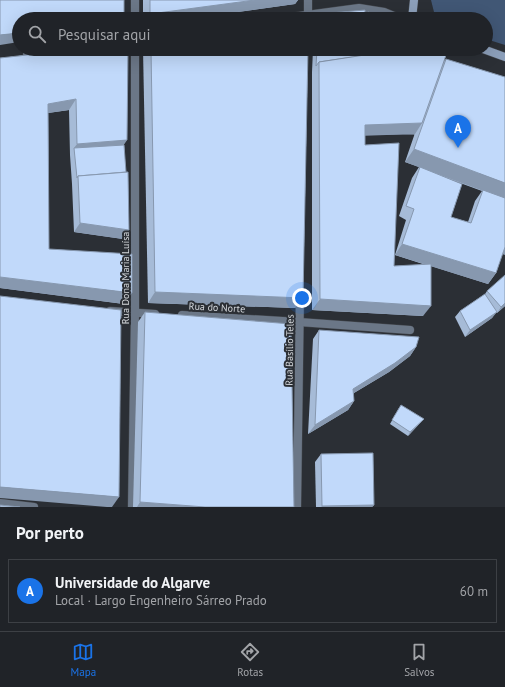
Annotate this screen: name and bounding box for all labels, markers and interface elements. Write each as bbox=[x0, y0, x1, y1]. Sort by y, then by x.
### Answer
search box bbox=[12, 12, 493, 56]
icon: search bbox=[26, 23, 48, 45]
text: Pesquisar aqui bbox=[58, 25, 150, 44]
pin: A bbox=[445, 115, 471, 148]
street label: Rua Dona Maria Luísa bbox=[119, 232, 132, 324]
your location bbox=[292, 288, 312, 308]
street label: Rua do Norte bbox=[188, 300, 245, 315]
street label: Rua Basílio Teles bbox=[282, 314, 297, 386]
text: Por perto bbox=[16, 522, 84, 544]
text: Universidade do Algarve bbox=[55, 573, 210, 592]
text: A bbox=[26, 583, 34, 600]
text: 60 m bbox=[460, 583, 488, 600]
text: Local · Largo Engenheiro Sárreo Prado bbox=[55, 592, 267, 609]
tab: Mapa bbox=[71, 641, 96, 679]
tab: Rotas bbox=[237, 641, 263, 679]
tab: Salvos bbox=[404, 641, 434, 679]

